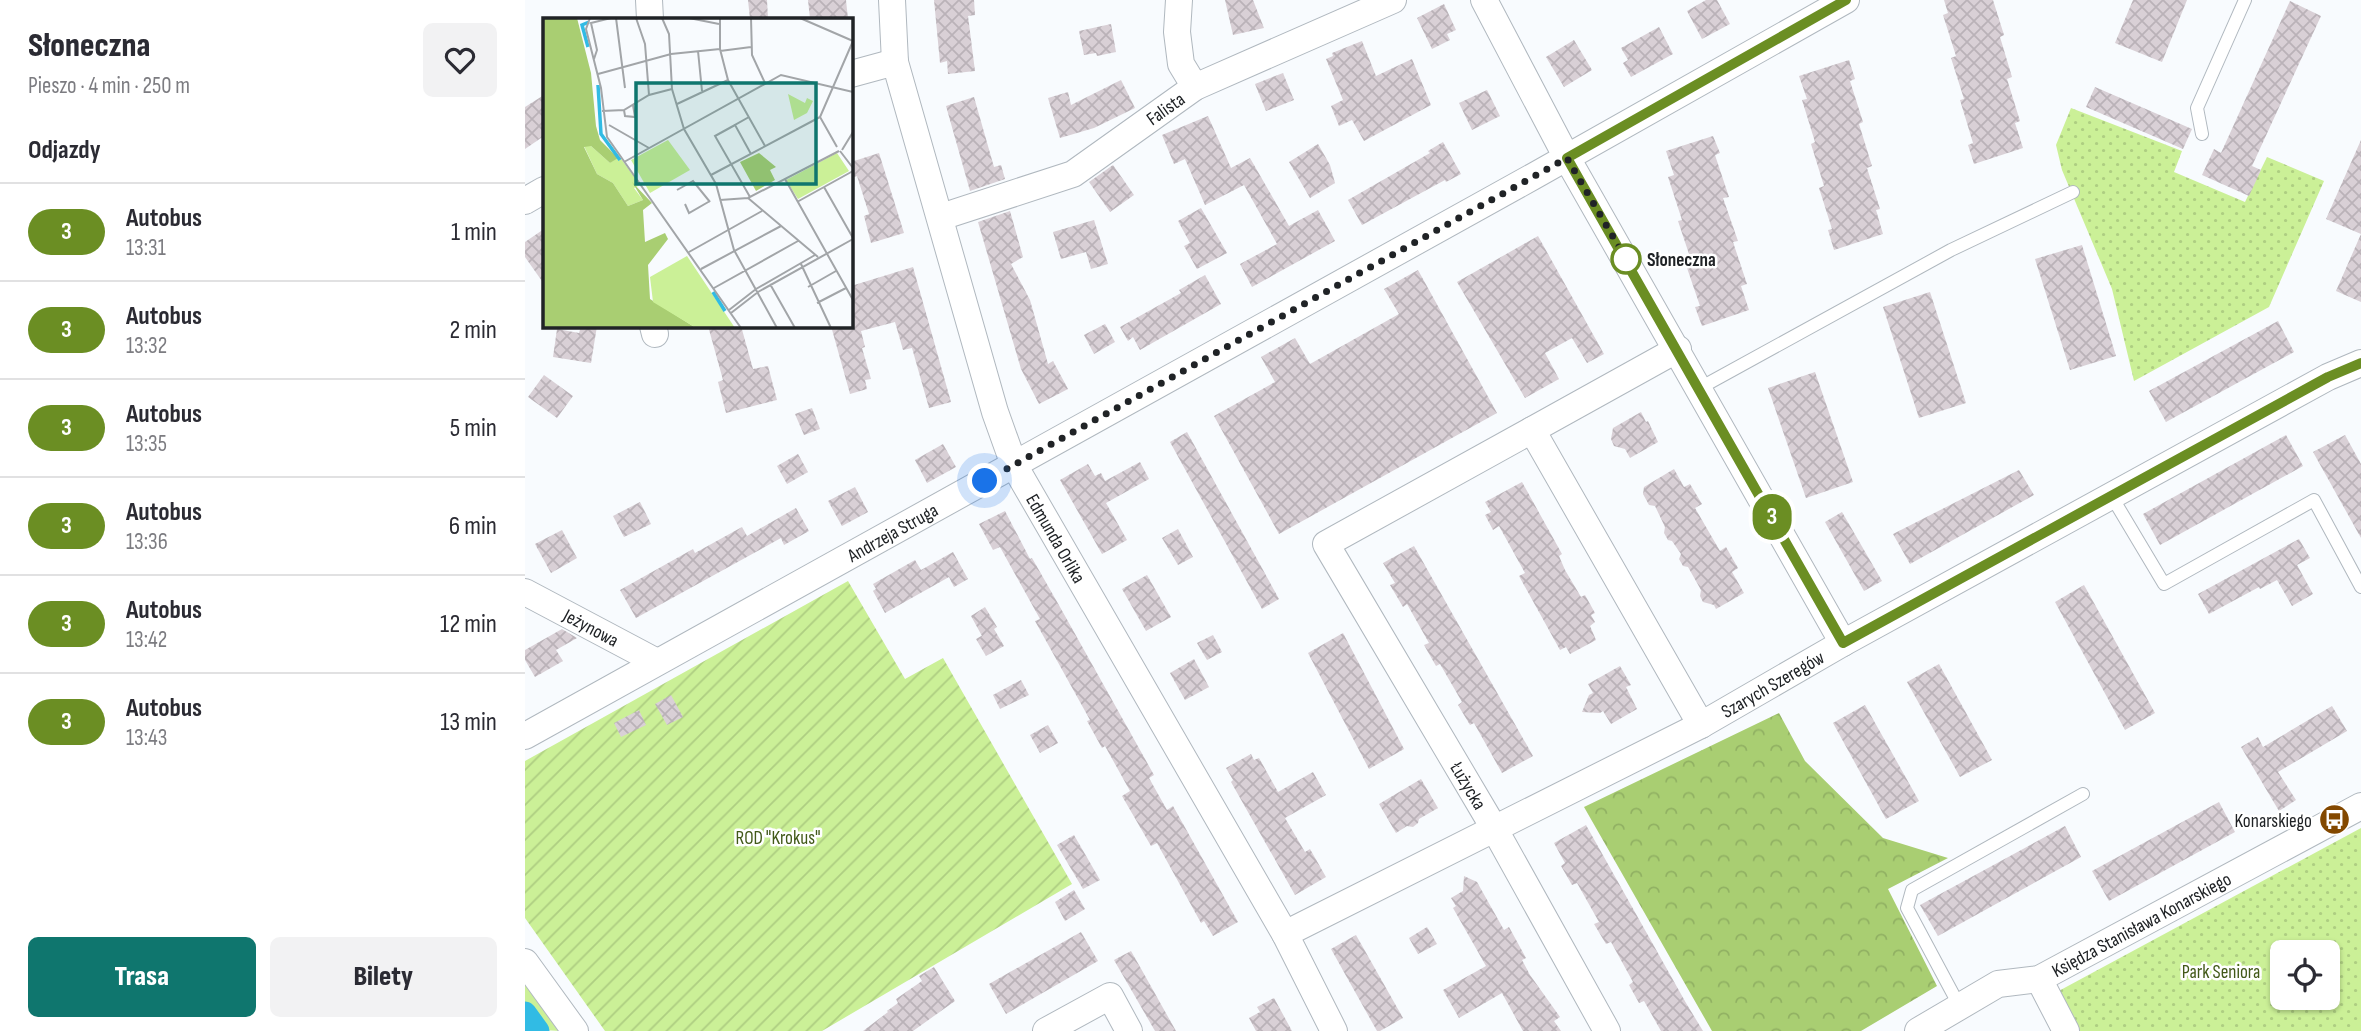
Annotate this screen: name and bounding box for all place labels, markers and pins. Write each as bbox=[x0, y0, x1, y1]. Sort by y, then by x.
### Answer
marker: Słoneczna bbox=[1611, 244, 1641, 274]
place label: Słoneczna bbox=[1647, 249, 1716, 272]
bus stop icon: Konarskiego bbox=[2318, 803, 2352, 837]
place label: Konarskiego bbox=[2235, 810, 2312, 833]

